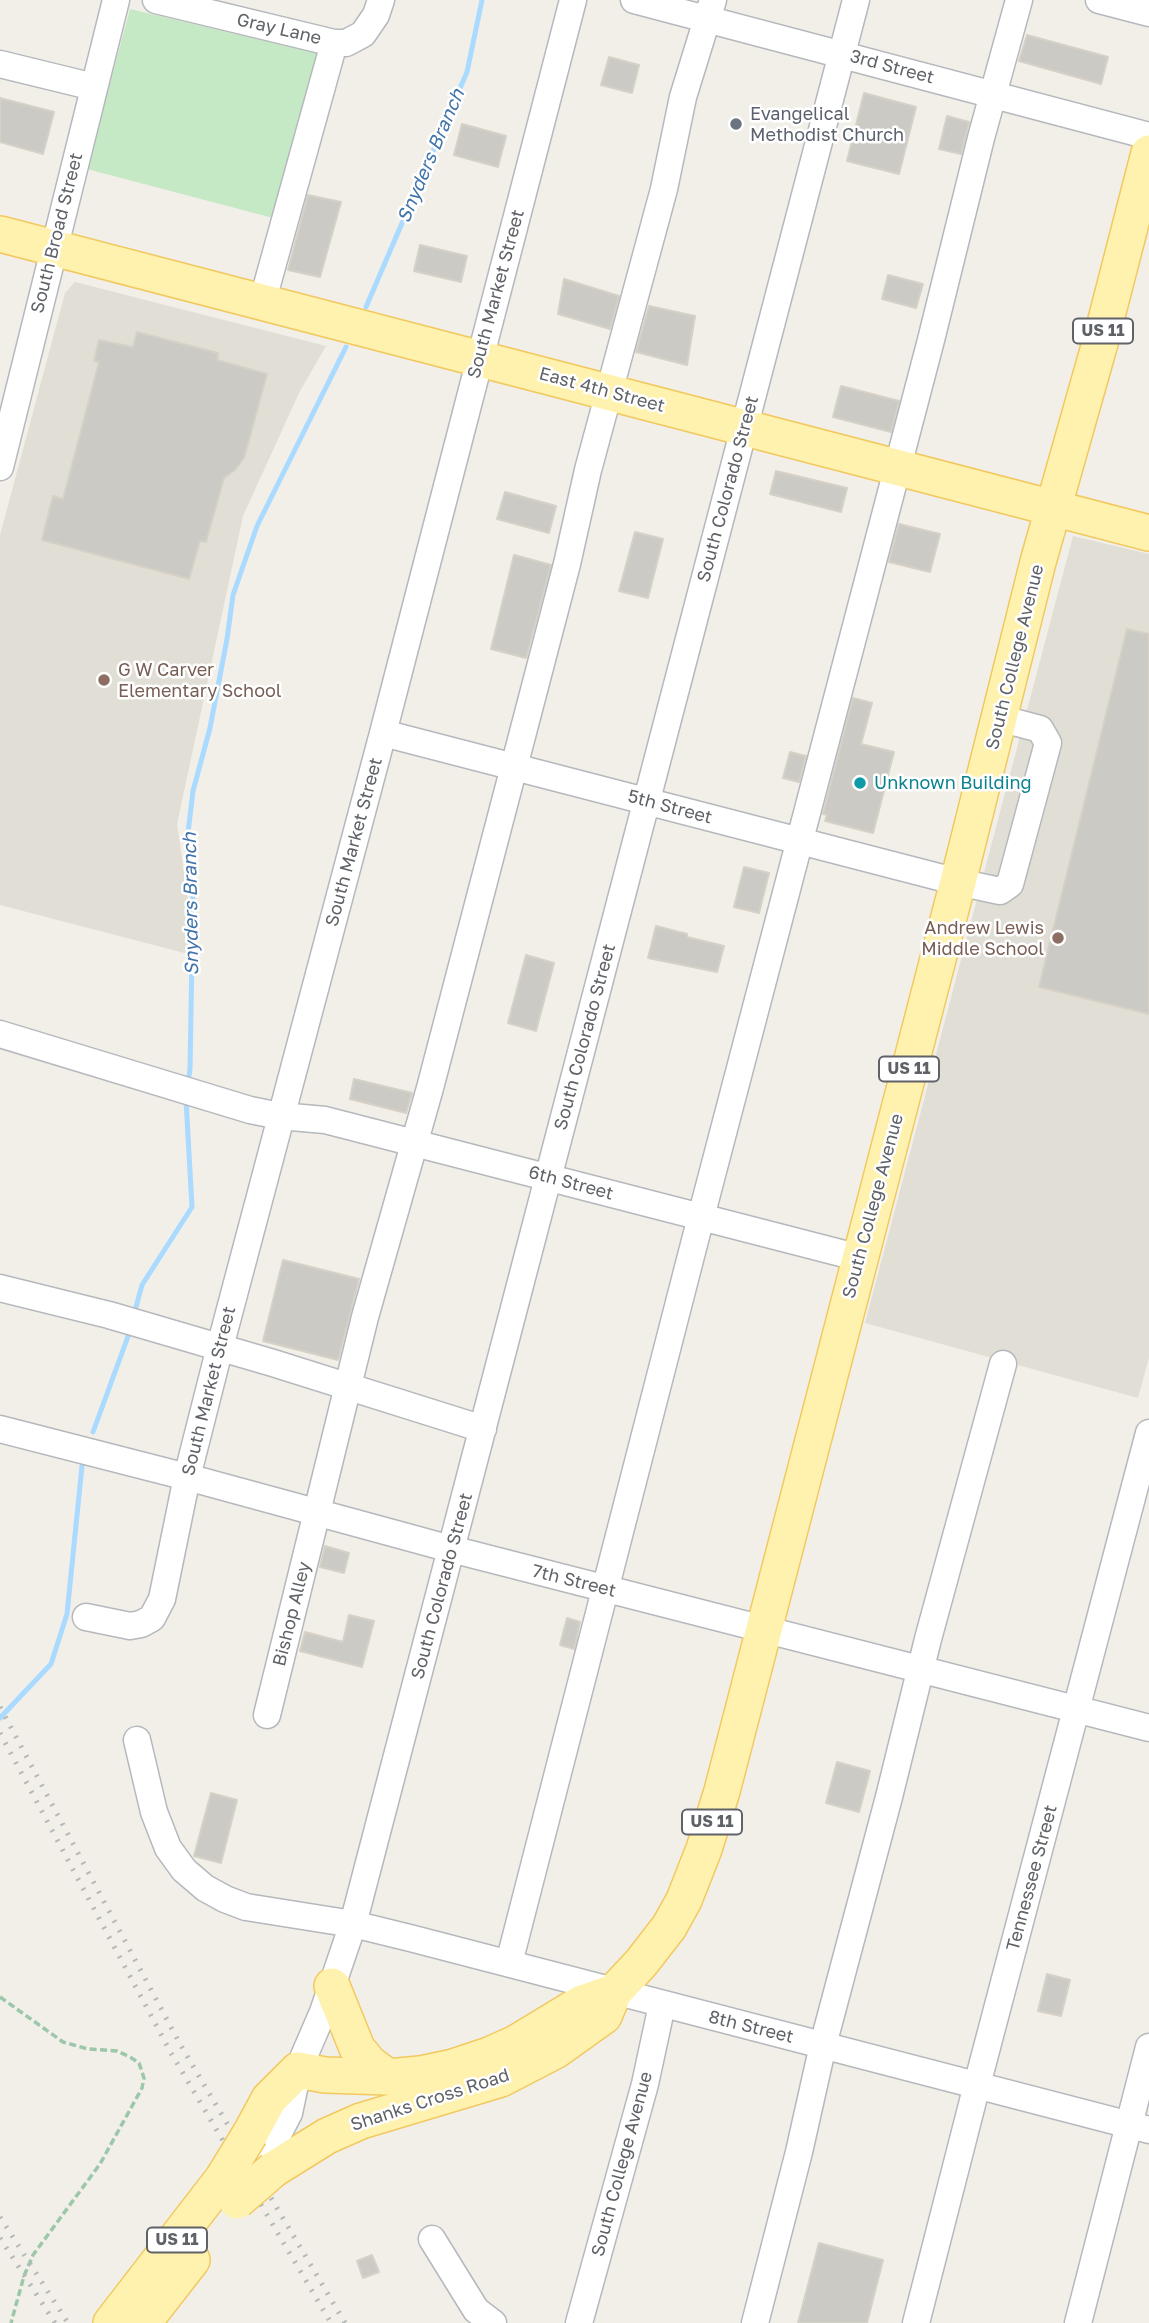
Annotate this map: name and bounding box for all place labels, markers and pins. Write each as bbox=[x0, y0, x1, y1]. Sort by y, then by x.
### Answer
place label: Evangelical Methodist Church bbox=[750, 103, 904, 146]
marker: Evangelical Methodist Church bbox=[728, 116, 744, 132]
place label: G W Carver Elementary School bbox=[118, 659, 282, 702]
marker: G W Carver Elementary School bbox=[96, 672, 112, 688]
place label: Unknown Building bbox=[874, 772, 1032, 794]
marker: Unknown Building bbox=[852, 775, 868, 791]
place label: Andrew Lewis Middle School bbox=[921, 917, 1044, 960]
marker: Andrew Lewis Middle School bbox=[1050, 930, 1066, 946]

